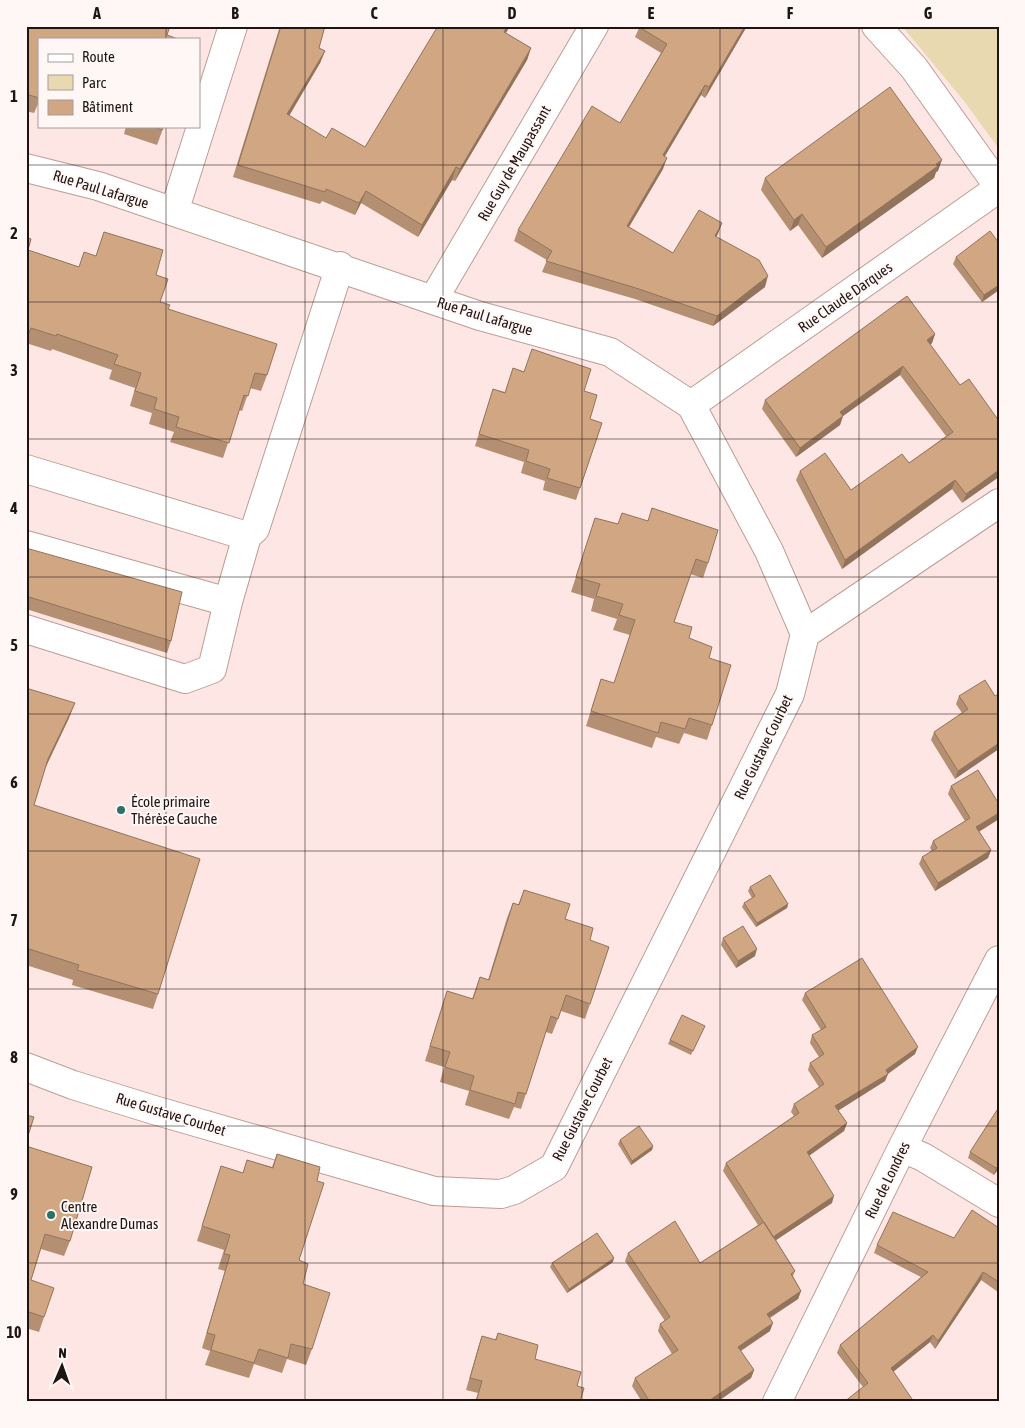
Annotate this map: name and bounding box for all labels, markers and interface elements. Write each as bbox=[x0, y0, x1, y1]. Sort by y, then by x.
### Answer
text: A bbox=[92, 4, 101, 22]
text: B bbox=[231, 4, 239, 22]
text: C bbox=[370, 4, 378, 22]
text: D bbox=[508, 4, 517, 22]
text: E bbox=[648, 4, 655, 22]
text: F bbox=[787, 4, 794, 22]
text: G bbox=[924, 4, 933, 22]
legend bbox=[38, 38, 200, 128]
text: Route bbox=[82, 48, 115, 65]
text: Parc bbox=[82, 74, 106, 91]
text: 1 bbox=[10, 87, 18, 105]
text: Bâtiment bbox=[82, 98, 133, 115]
street label: Rue Guy de Maupassant bbox=[474, 102, 554, 224]
street label: Rue Paul Lafargue bbox=[51, 166, 151, 212]
text: 2 bbox=[10, 224, 18, 242]
street label: Rue Claude Darques bbox=[795, 258, 895, 336]
street label: Rue Paul Lafargue bbox=[435, 293, 535, 339]
text: 3 bbox=[10, 361, 18, 379]
text: 4 bbox=[9, 499, 18, 517]
text: 5 bbox=[10, 636, 18, 654]
street label: Rue Gustave Courbet bbox=[730, 692, 796, 802]
text: 6 bbox=[10, 773, 18, 791]
place label: École primaire Thérèse Cauche bbox=[131, 793, 218, 827]
marker: École primaire Thérèse Cauche bbox=[115, 804, 127, 816]
text: 7 bbox=[10, 911, 18, 929]
text: 8 bbox=[10, 1048, 18, 1066]
street label: Rue Gustave Courbet bbox=[549, 1054, 615, 1164]
street label: Rue Gustave Courbet bbox=[114, 1089, 228, 1139]
street label: Rue de Londres bbox=[861, 1139, 913, 1221]
text: 9 bbox=[10, 1185, 18, 1203]
place label: Centre Alexandre Dumas bbox=[61, 1198, 158, 1232]
marker: Centre Alexandre Dumas bbox=[45, 1209, 57, 1221]
text: 10 bbox=[6, 1323, 22, 1341]
north arrow bbox=[38, 1340, 88, 1390]
text: N bbox=[58, 1345, 67, 1361]

